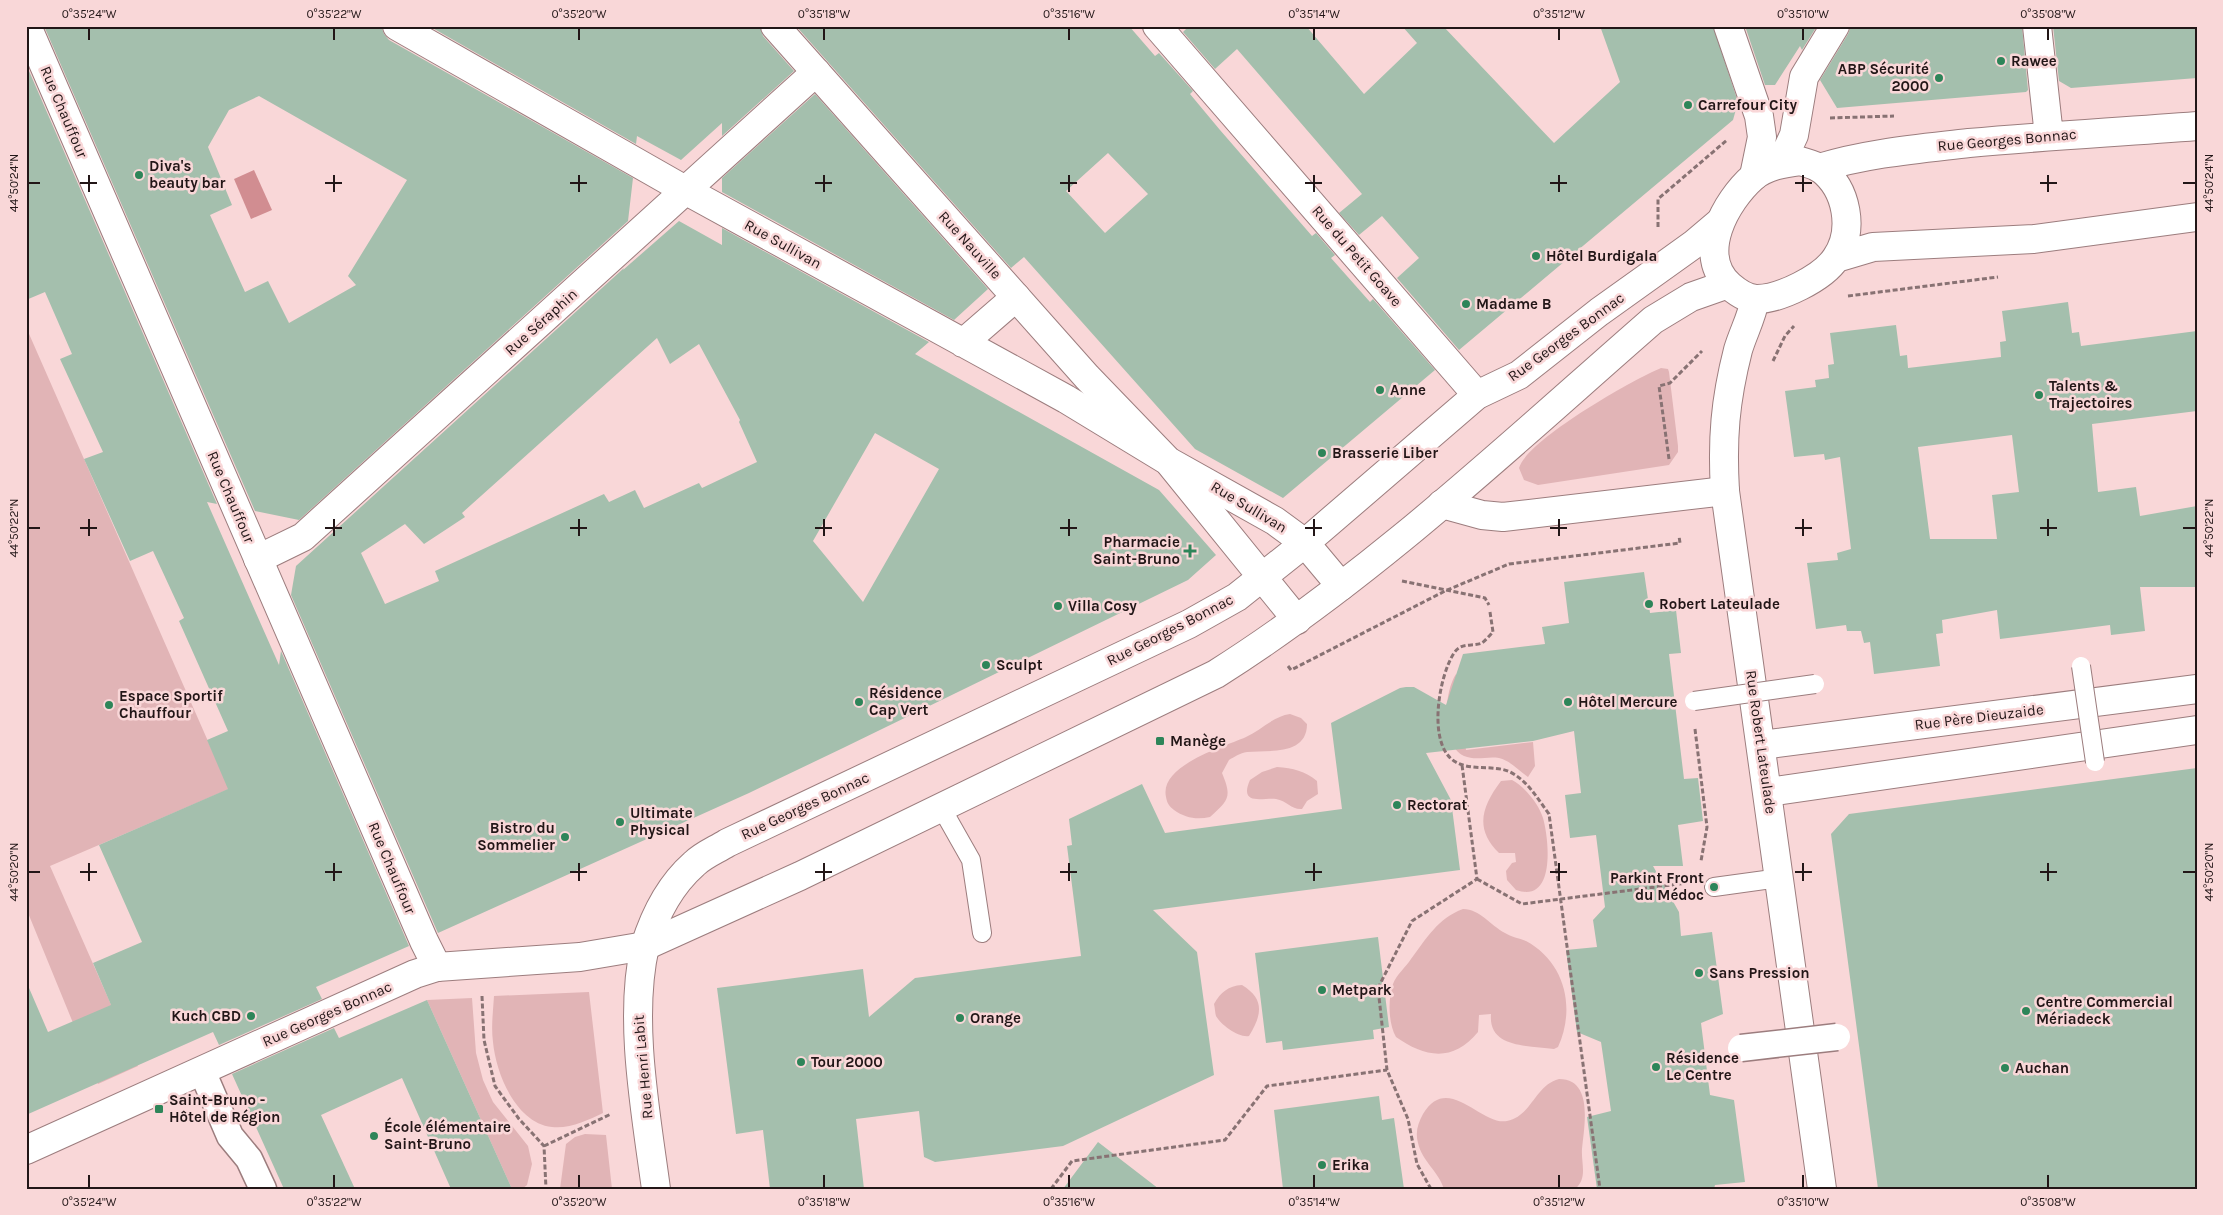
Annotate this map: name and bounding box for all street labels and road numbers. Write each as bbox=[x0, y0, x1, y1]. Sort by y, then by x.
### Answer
street label: Rue Chauffour bbox=[37, 63, 92, 161]
street label: Rue Georges Bonnac bbox=[1937, 125, 2077, 155]
street label: Rue du Petit Goave bbox=[1308, 202, 1406, 310]
street label: Rue Nauville bbox=[935, 207, 1005, 283]
street label: Rue Sullivan bbox=[741, 215, 825, 273]
street label: Rue Séraphin bbox=[501, 285, 581, 359]
street label: Rue Georges Bonnac bbox=[1504, 289, 1628, 385]
street label: Rue Chauffour bbox=[204, 448, 259, 546]
street label: Rue Sullivan bbox=[1208, 477, 1290, 537]
street label: Rue Georges Bonnac bbox=[1104, 590, 1236, 670]
street label: Rue Robert Lateulade bbox=[1742, 669, 1780, 815]
street label: Rue Père Dieuzaide bbox=[1913, 700, 2045, 734]
street label: Rue Georges Bonnac bbox=[738, 768, 872, 844]
street label: Rue Chauffour bbox=[365, 819, 420, 917]
street label: Rue Georges Bonnac bbox=[260, 977, 394, 1051]
street label: Rue Henri Labit bbox=[629, 1014, 656, 1120]

